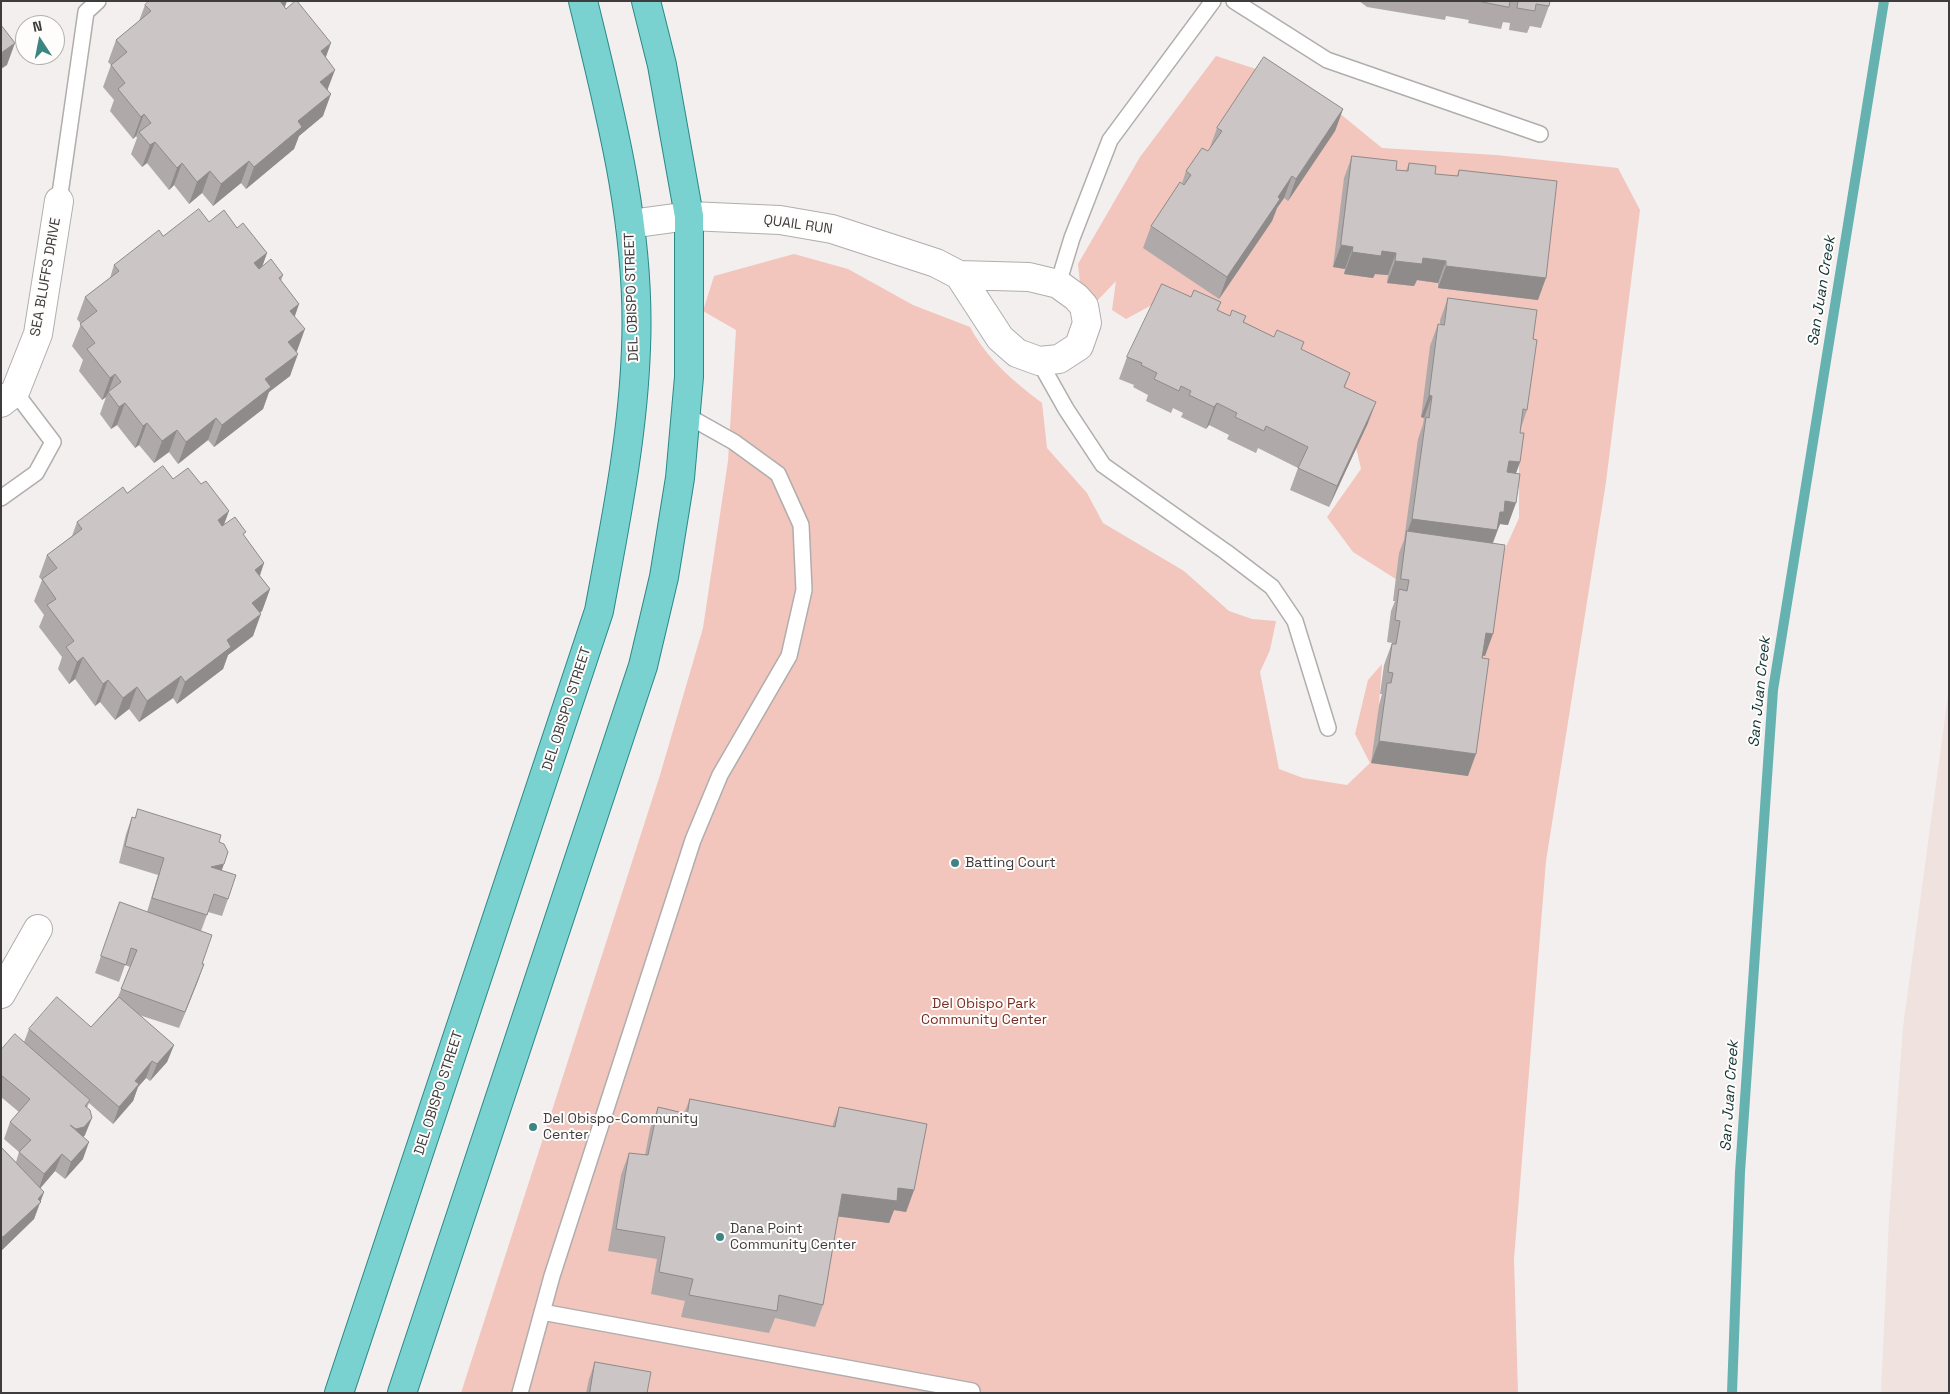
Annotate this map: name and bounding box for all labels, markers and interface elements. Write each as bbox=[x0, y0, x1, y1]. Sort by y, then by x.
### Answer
north arrow bbox=[15, 15, 65, 65]
text: N bbox=[31, 17, 44, 36]
street label: QUAIL RUN bbox=[762, 212, 834, 238]
street label: SEA BLUFFS DRIVE bbox=[27, 216, 65, 338]
street label: DEL OBISPO STREET bbox=[621, 232, 643, 362]
water label: San Juan Creek bbox=[1804, 235, 1840, 347]
water label: San Juan Creek bbox=[1745, 636, 1775, 748]
street label: DEL OBISPO STREET bbox=[539, 645, 595, 773]
place label: Batting Court bbox=[965, 855, 1056, 871]
marker: Batting Court bbox=[949, 857, 961, 869]
park label: Del Obispo Park Community Center bbox=[921, 996, 1047, 1028]
street label: DEL OBISPO STREET bbox=[411, 1029, 467, 1157]
water label: San Juan Creek bbox=[1717, 1040, 1743, 1152]
place label: Del Obispo-Community Center bbox=[543, 1111, 698, 1144]
marker: Del Obispo-Community Center bbox=[527, 1121, 539, 1133]
place label: Dana Point Community Center bbox=[730, 1221, 856, 1254]
marker: Dana Point Community Center bbox=[714, 1231, 726, 1243]

